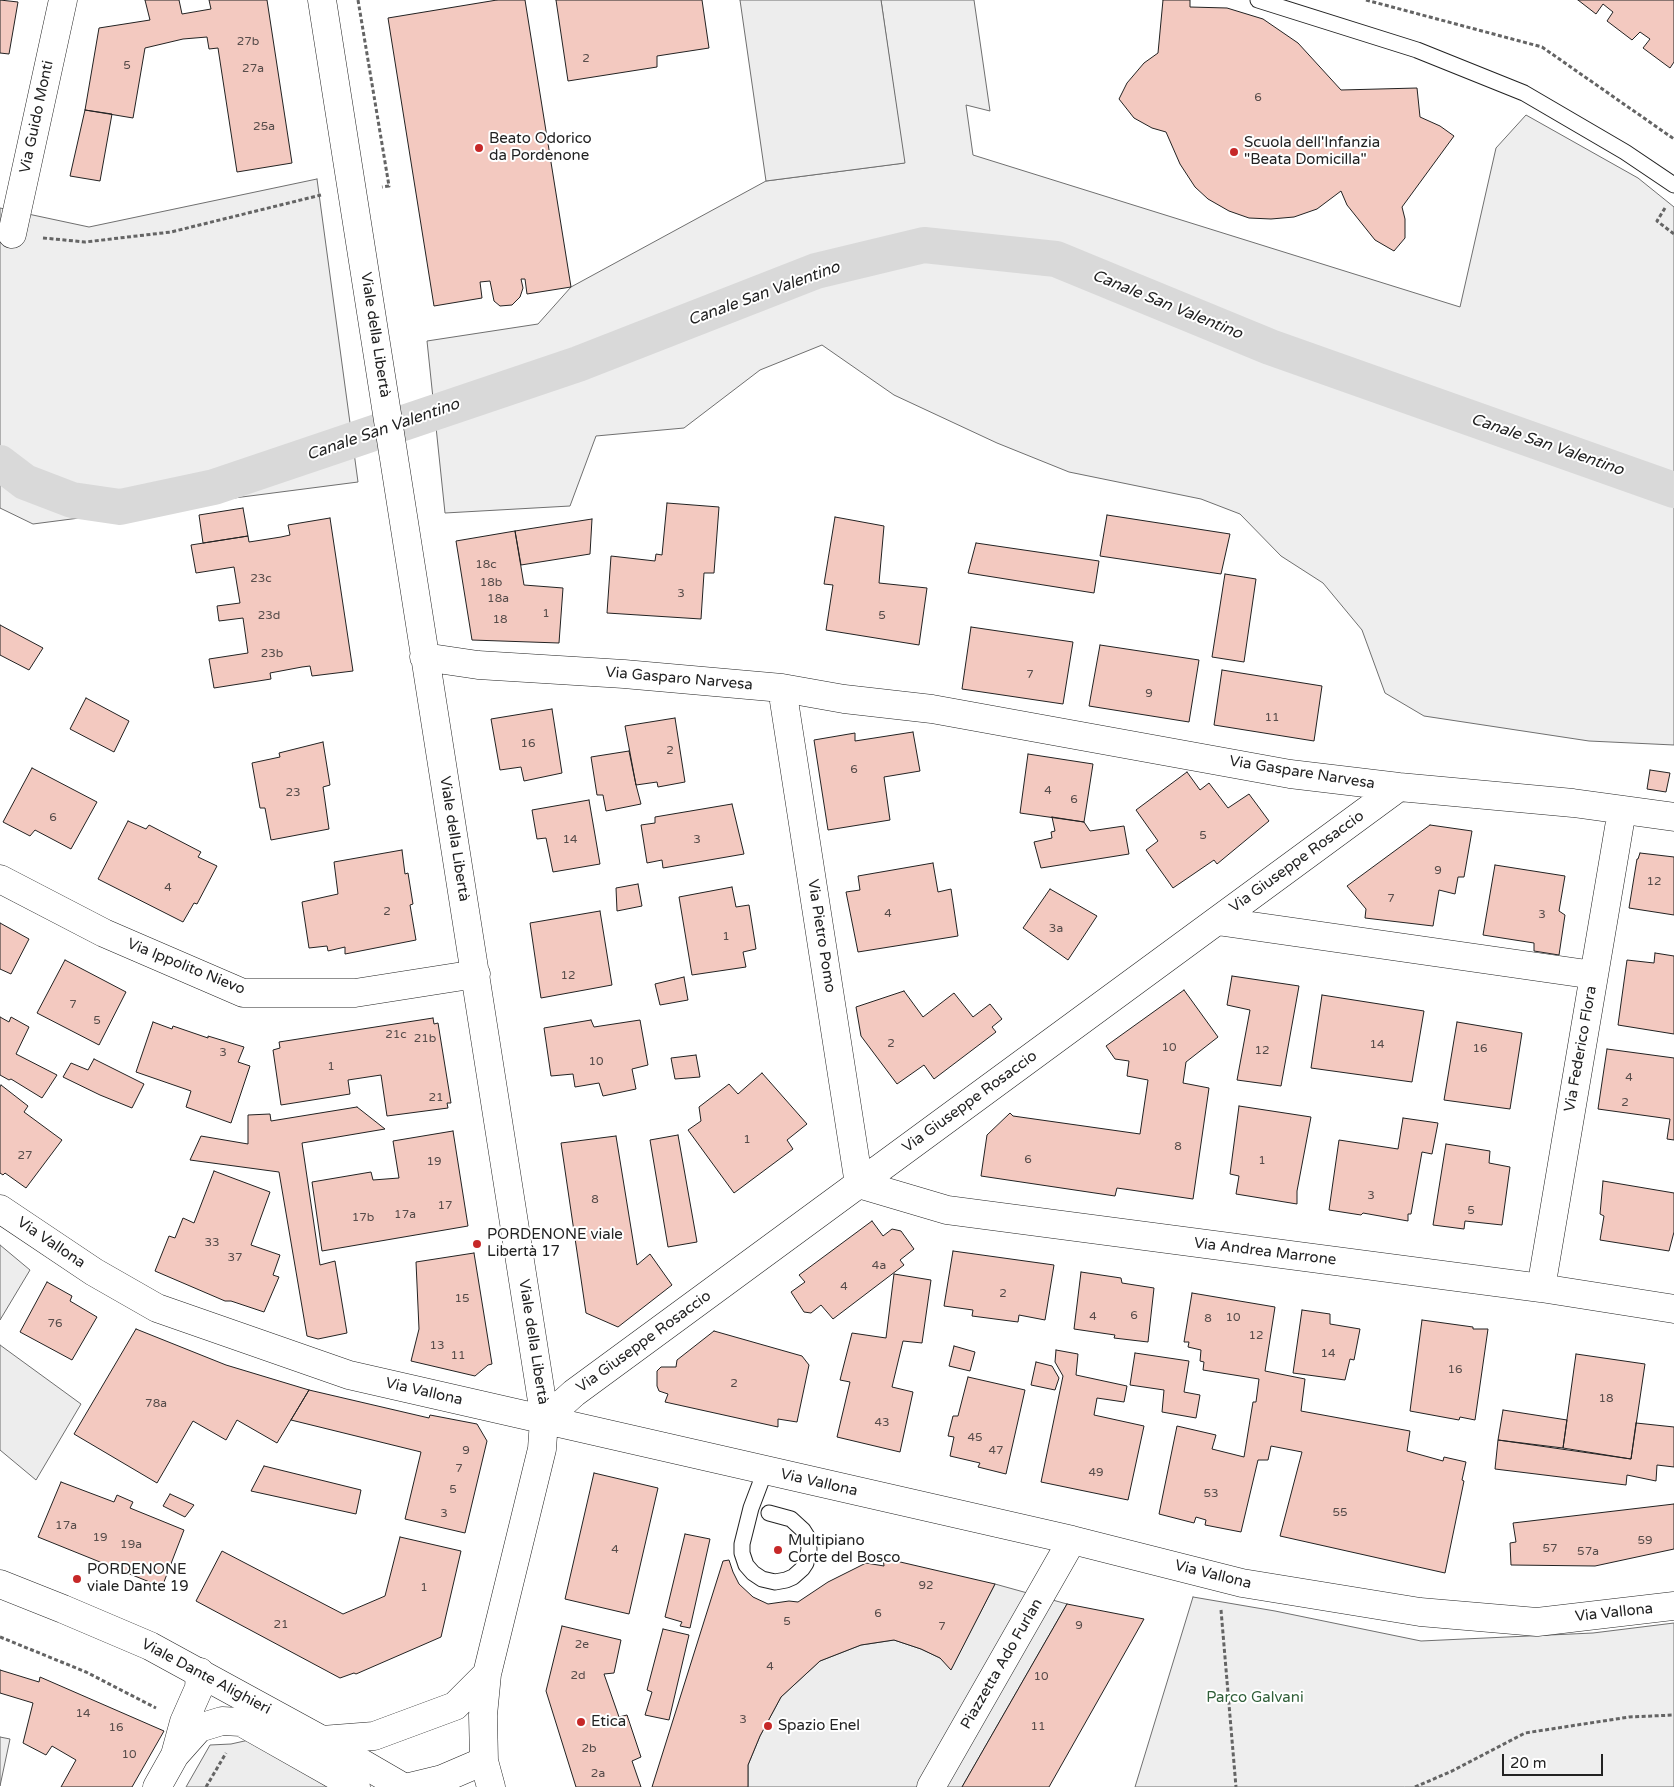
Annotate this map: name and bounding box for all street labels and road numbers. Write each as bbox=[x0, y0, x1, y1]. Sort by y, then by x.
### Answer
street label: Via Guido Monti bbox=[16, 59, 58, 175]
street label: Viale della Libertà bbox=[356, 271, 394, 399]
street label: Via Gasparo Narvesa bbox=[605, 664, 753, 694]
street label: Via Gaspare Narvesa bbox=[1228, 753, 1376, 793]
street label: Viale della Libertà bbox=[435, 775, 473, 903]
street label: Via Giuseppe Rosaccio bbox=[1226, 807, 1368, 917]
street label: Via Pietro Pomo bbox=[803, 878, 839, 994]
street label: Via Ippolito Nievo bbox=[124, 935, 248, 999]
street label: Via Federico Flora bbox=[1561, 985, 1601, 1113]
street label: Via Giuseppe Rosaccio bbox=[899, 1047, 1041, 1157]
street label: Via Vallona bbox=[13, 1214, 89, 1272]
street label: Via Andrea Marrone bbox=[1193, 1234, 1337, 1270]
street label: Viale della Libertà bbox=[514, 1278, 552, 1406]
street label: Via Giuseppe Rosaccio bbox=[573, 1287, 715, 1397]
street label: Via Vallona bbox=[384, 1374, 464, 1410]
street label: Via Vallona bbox=[779, 1465, 859, 1501]
street label: Via Vallona bbox=[1173, 1557, 1253, 1593]
street label: Piazzetta Ado Furlan bbox=[957, 1596, 1047, 1732]
street label: Via Vallona bbox=[1574, 1600, 1654, 1626]
street label: Viale Dante Alighieri bbox=[138, 1635, 274, 1719]

